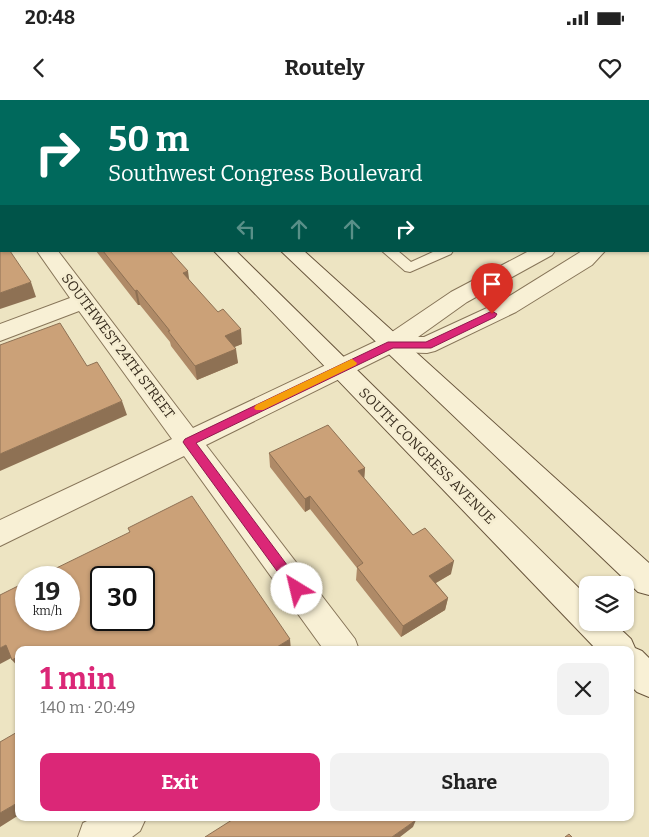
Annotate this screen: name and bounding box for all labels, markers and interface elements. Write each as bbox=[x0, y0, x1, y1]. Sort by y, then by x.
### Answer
text: 20:48 bbox=[25, 6, 75, 29]
icon: back bbox=[25, 54, 53, 82]
text: Routely bbox=[285, 54, 365, 81]
icon: heart bbox=[596, 54, 624, 82]
text: 50 m bbox=[108, 118, 189, 160]
icon: right bbox=[25, 120, 90, 185]
text: Southwest Congress Boulevard bbox=[108, 160, 423, 187]
icon: left bbox=[232, 215, 260, 243]
icon: ahead bbox=[285, 215, 313, 243]
icon: ahead bbox=[338, 215, 366, 243]
icon: right bbox=[391, 215, 419, 243]
pin bbox=[471, 263, 513, 314]
street label: SOUTHWEST 24TH STREET bbox=[58, 270, 178, 422]
icon: arrive bbox=[478, 270, 506, 298]
street label: SOUTH CONGRESS AVENUE bbox=[355, 384, 499, 528]
position arrow bbox=[270, 562, 322, 614]
speed limit sign: 30 bbox=[90, 566, 155, 631]
map controls bbox=[579, 576, 634, 631]
button: layers bbox=[579, 576, 634, 631]
text: 19 bbox=[35, 577, 60, 607]
text: km/h bbox=[33, 604, 62, 618]
text: 1 min bbox=[40, 661, 116, 697]
button: close bbox=[557, 663, 609, 715]
text: 140 m · 20:49 bbox=[40, 698, 135, 717]
button: Exit bbox=[40, 753, 320, 811]
button: Share bbox=[330, 753, 609, 811]

